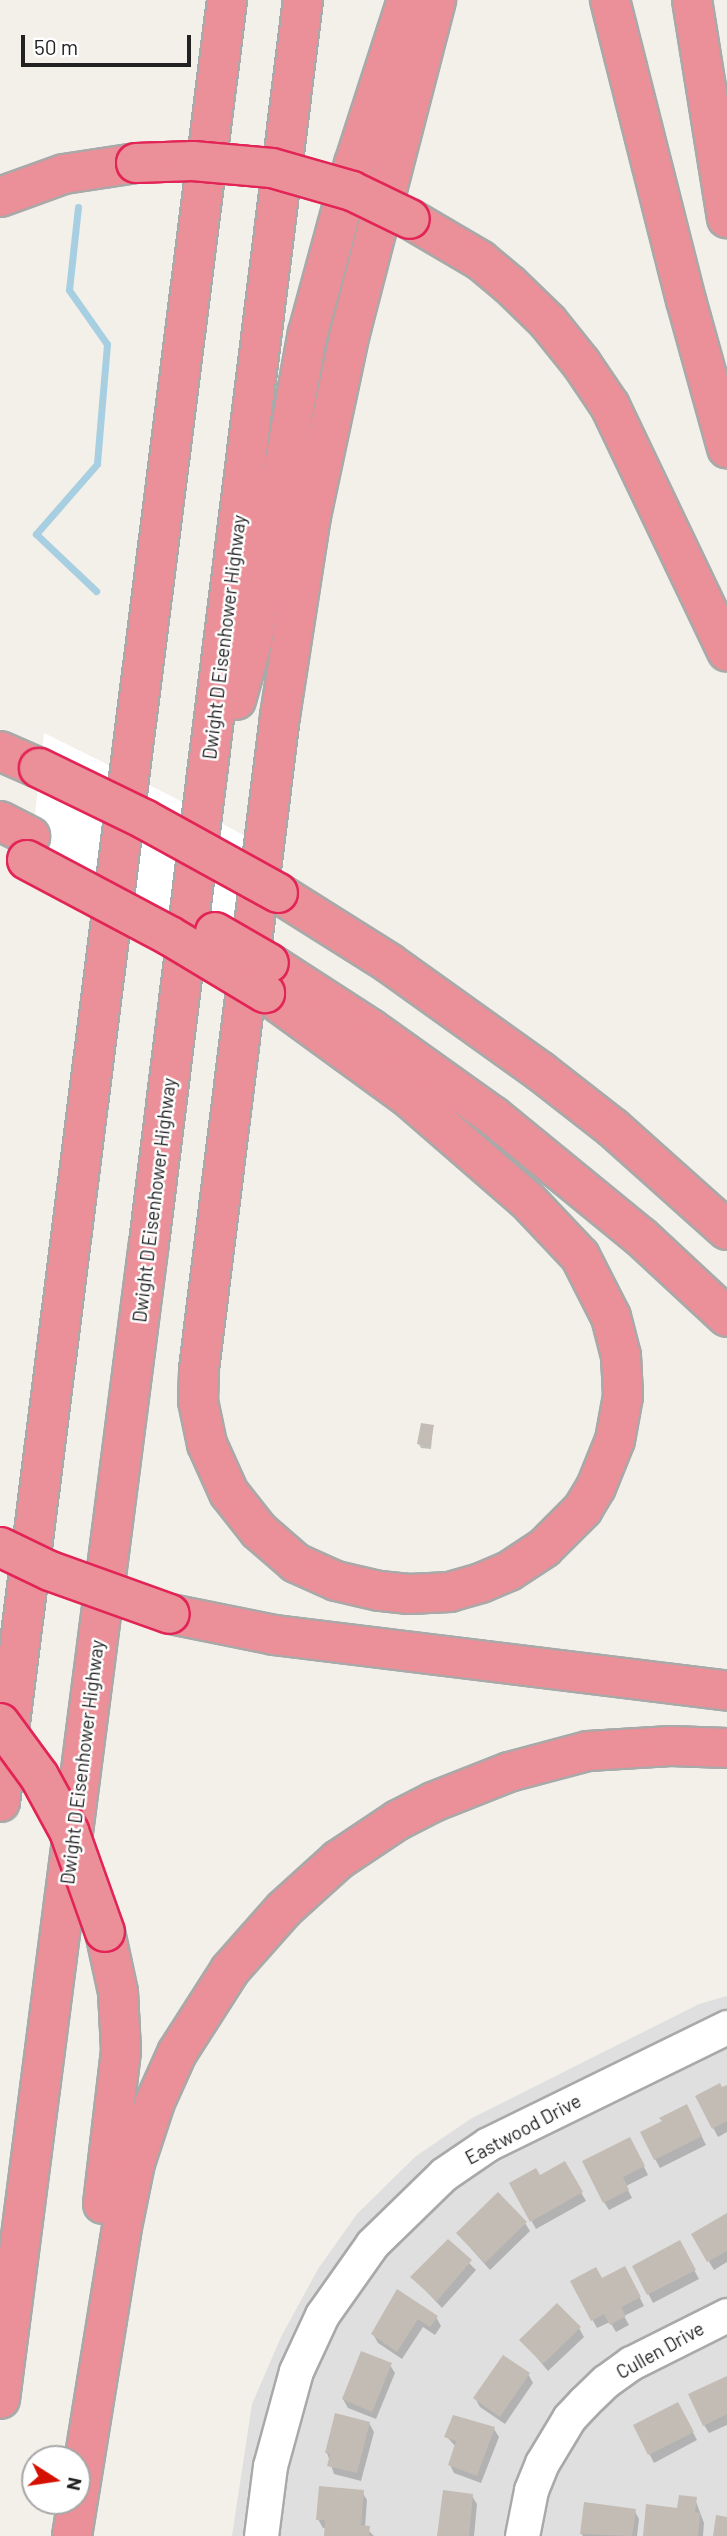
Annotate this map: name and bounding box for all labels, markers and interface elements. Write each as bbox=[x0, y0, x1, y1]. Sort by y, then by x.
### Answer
scale bar bbox=[24, 21, 194, 65]
text: 50 m bbox=[34, 34, 78, 59]
street label: Dwight D Eisenhower Highway bbox=[198, 513, 250, 761]
street label: Dwight D Eisenhower Highway bbox=[128, 1076, 180, 1324]
street label: Dwight D Eisenhower Highway bbox=[56, 1638, 108, 1886]
street label: Eastwood Drive bbox=[461, 2089, 585, 2169]
street label: Cullen Drive bbox=[612, 2317, 708, 2383]
north arrow bbox=[21, 2445, 91, 2515]
text: N bbox=[63, 2475, 88, 2493]

